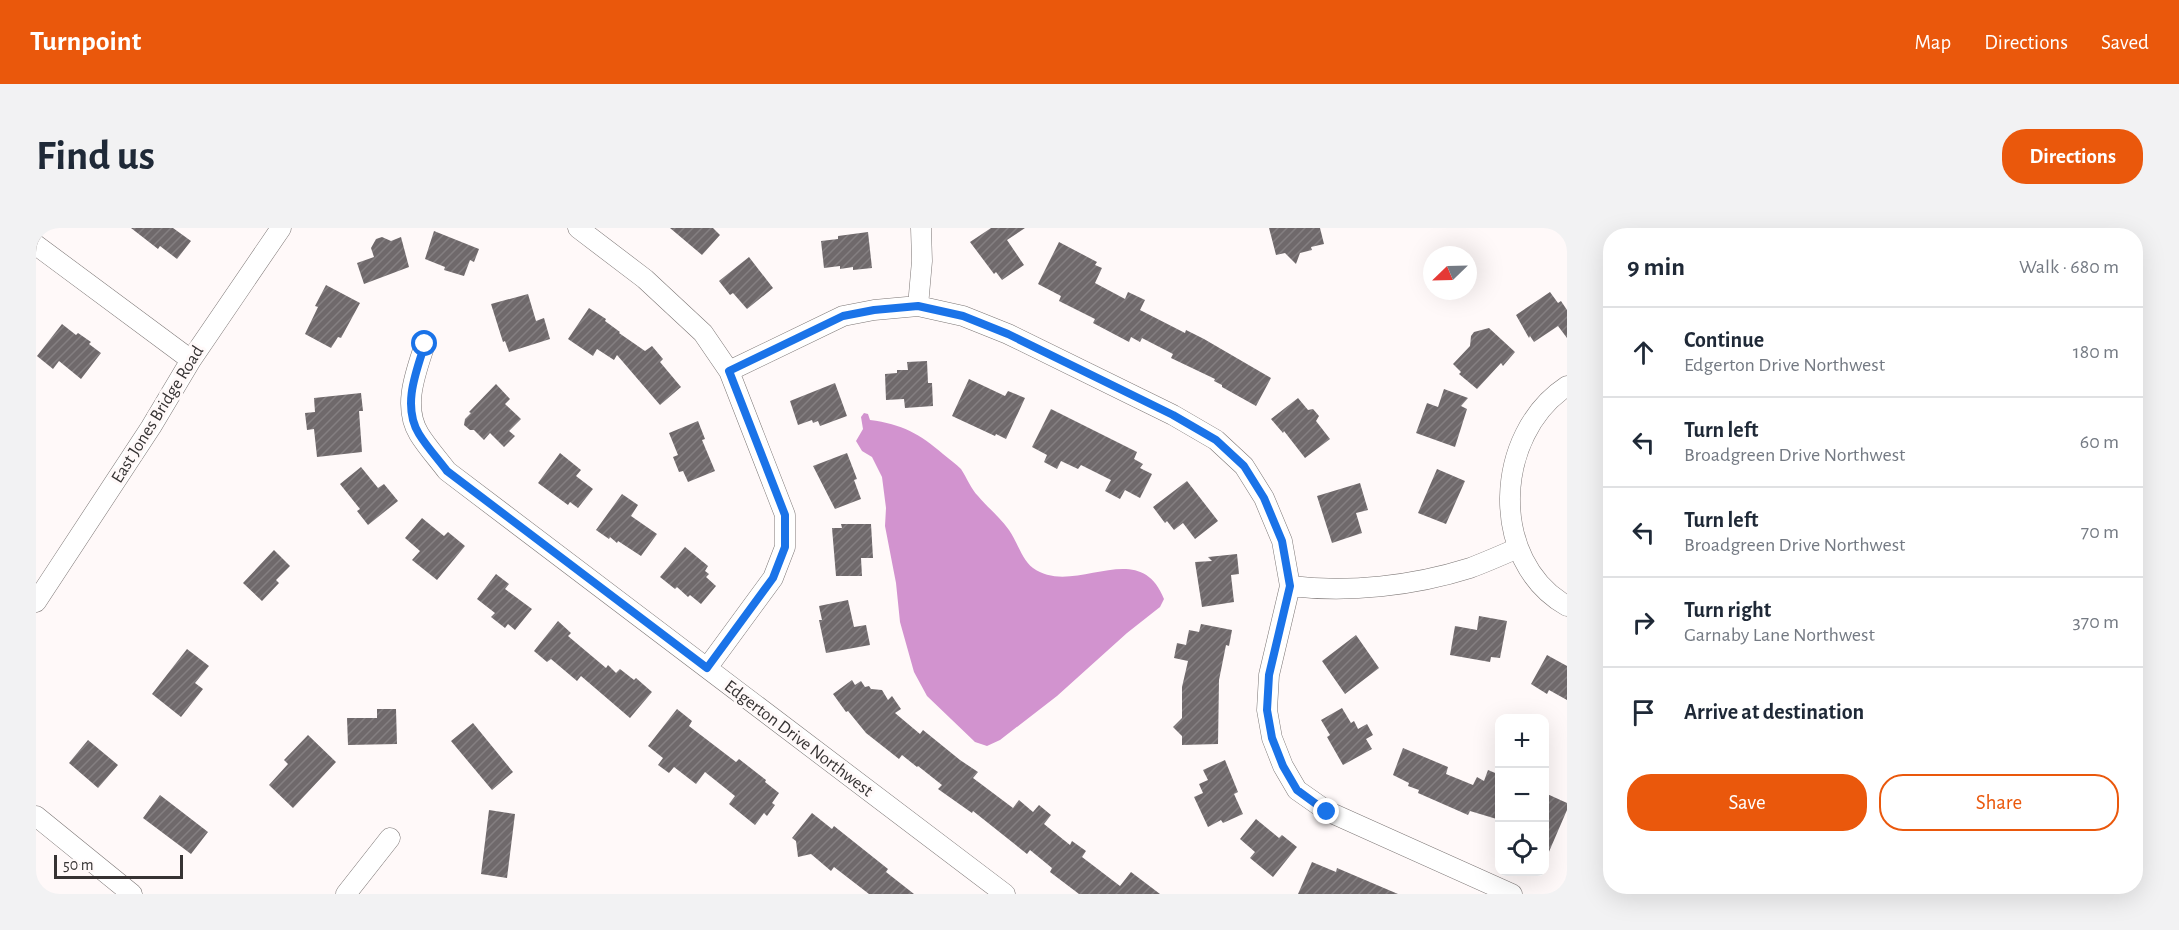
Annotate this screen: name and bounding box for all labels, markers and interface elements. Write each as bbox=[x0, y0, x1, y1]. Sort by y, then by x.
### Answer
text: Turnpoint bbox=[30, 28, 141, 56]
text: Map bbox=[1915, 32, 1951, 53]
text: Directions bbox=[1984, 32, 2068, 53]
text: Saved bbox=[2101, 32, 2149, 53]
button: Directions bbox=[2002, 129, 2143, 184]
text: Find us bbox=[36, 135, 155, 177]
north arrow bbox=[1423, 246, 1477, 300]
text: 9 min bbox=[1627, 254, 1685, 280]
text: Walk · 680 m bbox=[2019, 257, 2119, 277]
text: Continue bbox=[1684, 329, 1764, 351]
route start bbox=[411, 330, 437, 356]
icon: ahead bbox=[1627, 336, 1660, 369]
text: 180 m bbox=[2073, 342, 2119, 362]
street label: East Jones Bridge Road bbox=[108, 343, 207, 486]
text: Edgerton Drive Northwest bbox=[1684, 355, 1885, 375]
text: Turn left bbox=[1684, 419, 1758, 441]
icon: left bbox=[1627, 426, 1660, 459]
text: 60 m bbox=[2080, 432, 2119, 452]
text: Broadgreen Drive Northwest bbox=[1684, 445, 1905, 465]
text: Turn left bbox=[1684, 509, 1758, 531]
icon: left bbox=[1627, 516, 1660, 549]
text: 70 m bbox=[2081, 522, 2119, 542]
text: Broadgreen Drive Northwest bbox=[1684, 535, 1905, 555]
text: Turn right bbox=[1684, 599, 1771, 621]
icon: right bbox=[1627, 606, 1660, 639]
text: 370 m bbox=[2073, 612, 2119, 632]
text: Garnaby Lane Northwest bbox=[1684, 625, 1875, 645]
street label: Edgerton Drive Northwest bbox=[721, 677, 876, 801]
icon: arrive bbox=[1627, 696, 1660, 729]
text: Arrive at destination bbox=[1684, 701, 1864, 723]
map controls bbox=[1495, 714, 1549, 876]
button: + bbox=[1495, 714, 1549, 768]
button: − bbox=[1495, 768, 1549, 822]
button: Save bbox=[1627, 774, 1867, 831]
button: Share bbox=[1879, 774, 2119, 831]
route end bbox=[1313, 798, 1339, 824]
button: locate bbox=[1495, 822, 1549, 876]
scale bar bbox=[54, 852, 183, 880]
text: 50 m bbox=[63, 857, 94, 873]

